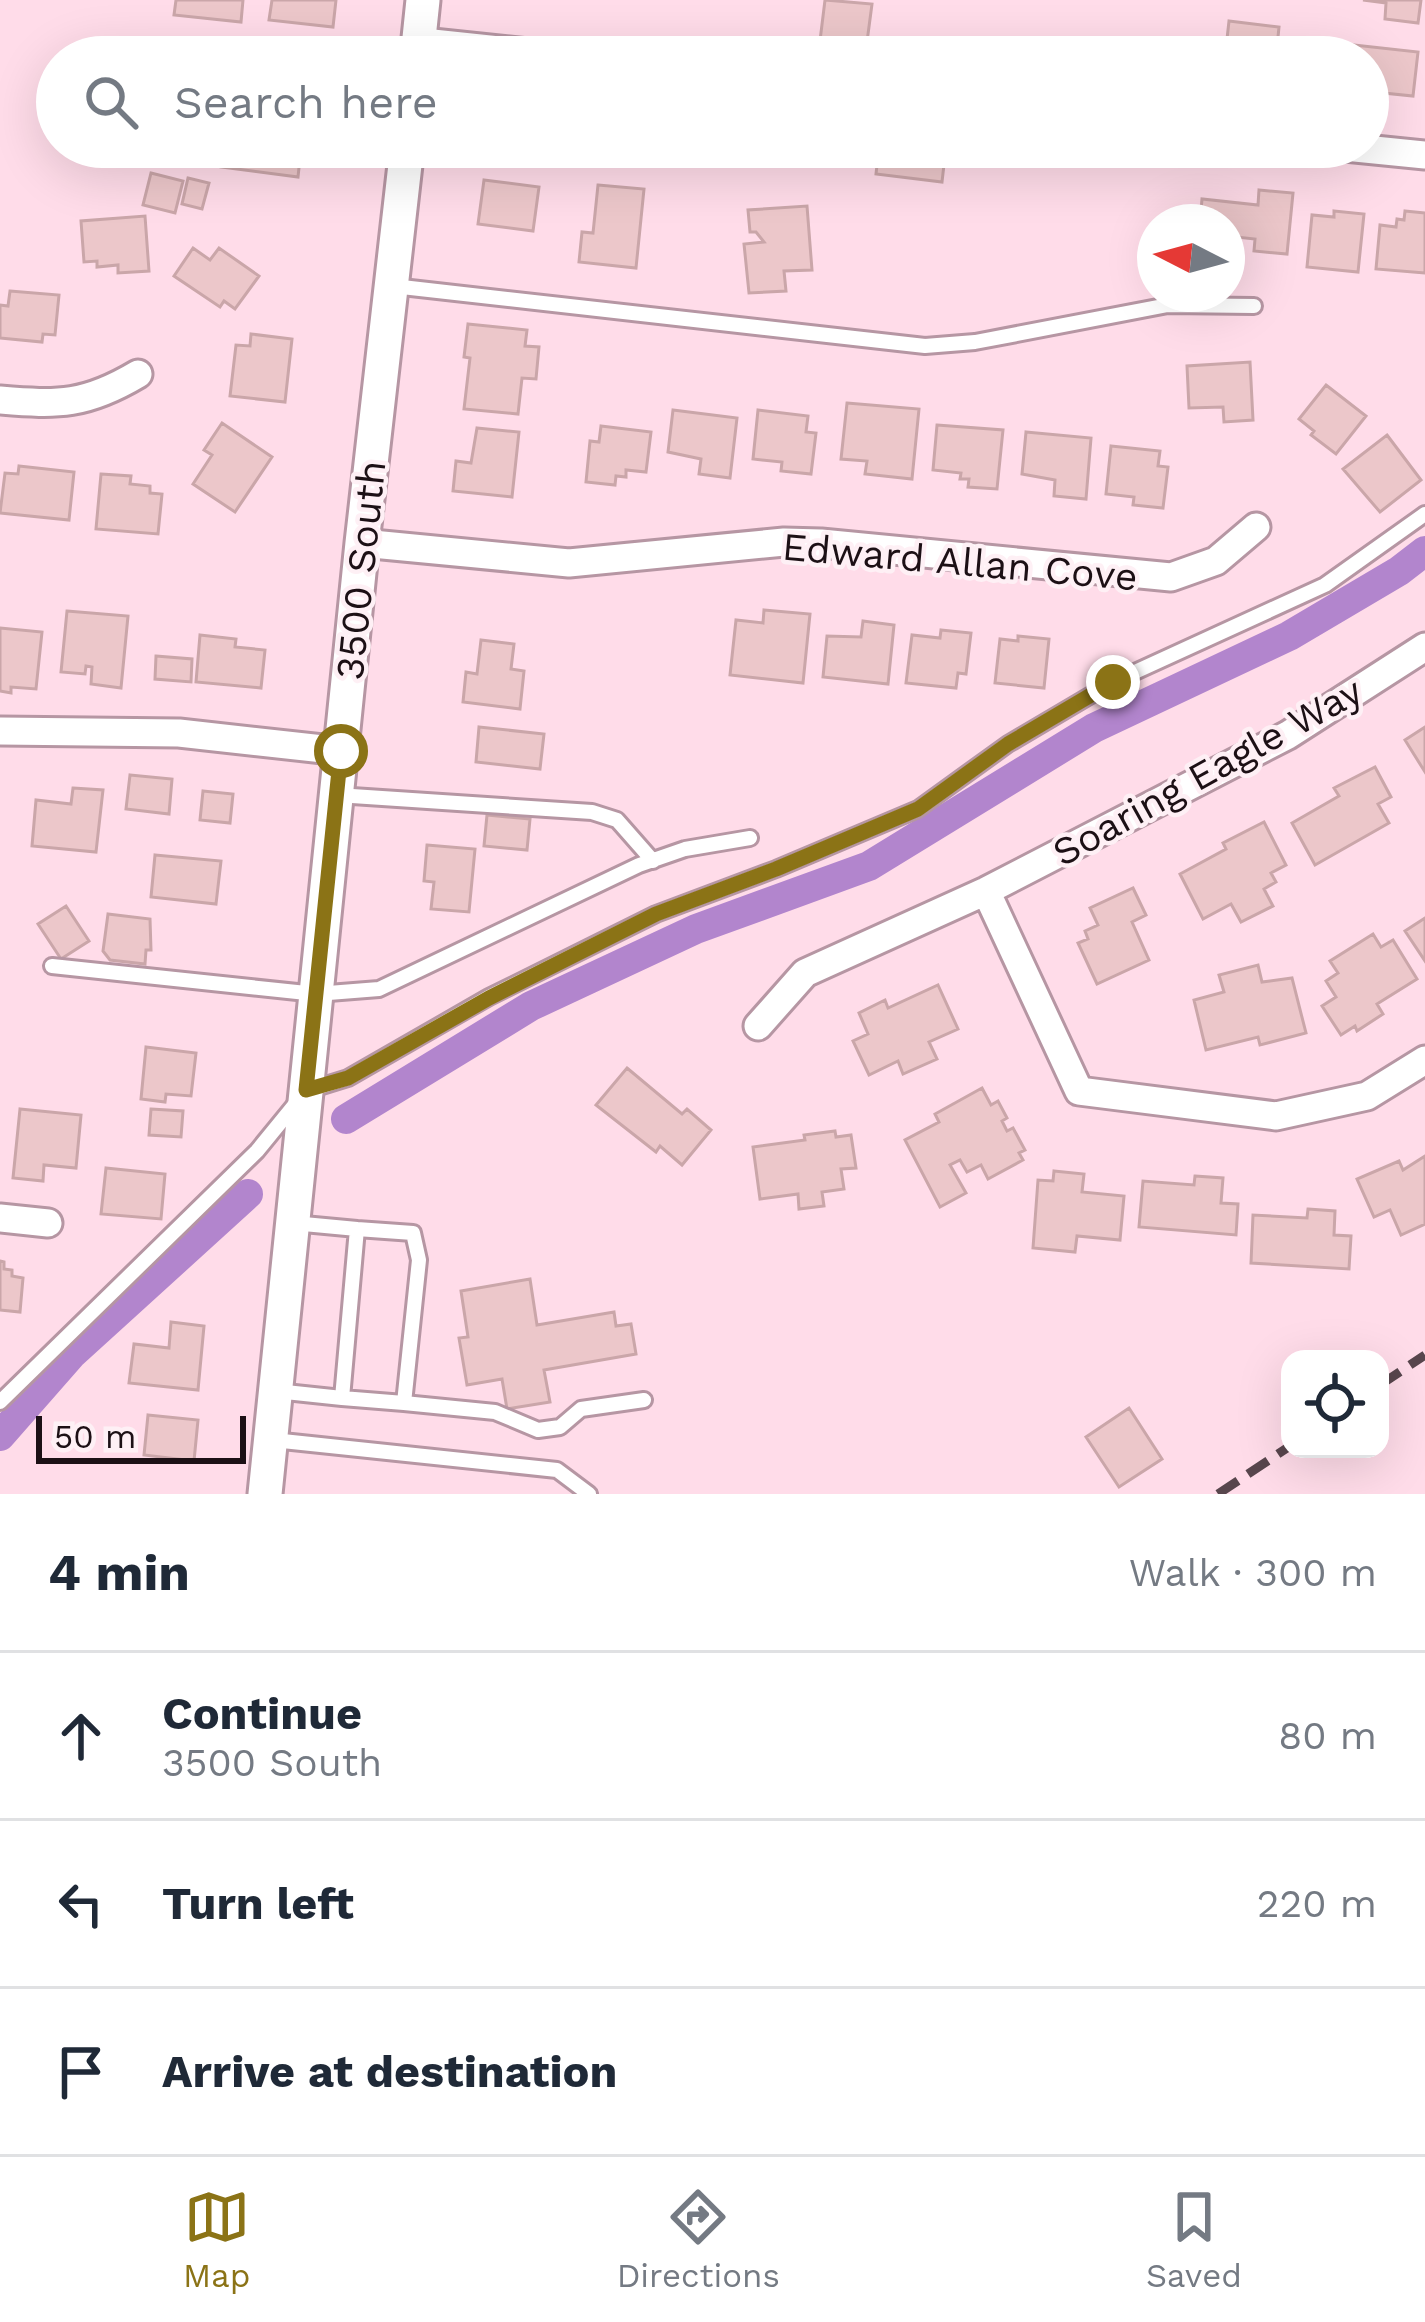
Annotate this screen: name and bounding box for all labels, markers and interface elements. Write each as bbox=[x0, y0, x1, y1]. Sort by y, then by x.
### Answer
search box bbox=[36, 36, 1389, 168]
icon: search bbox=[78, 69, 144, 135]
text: Search here bbox=[174, 76, 438, 129]
north arrow bbox=[1137, 204, 1245, 312]
street label: 3500 South bbox=[327, 458, 394, 682]
street label: Edward Allan Cove bbox=[780, 524, 1139, 599]
route end bbox=[1086, 655, 1140, 709]
street label: Soaring Eagle Way bbox=[1045, 668, 1370, 875]
route start bbox=[314, 724, 368, 778]
map controls bbox=[1281, 1350, 1389, 1458]
button: locate bbox=[1281, 1350, 1389, 1458]
scale bar bbox=[36, 1410, 246, 1463]
text: 50 m bbox=[54, 1417, 136, 1456]
text: 4 min bbox=[48, 1543, 190, 1602]
text: Walk · 300 m bbox=[1129, 1550, 1377, 1595]
text: Continue bbox=[162, 1687, 362, 1740]
icon: ahead bbox=[48, 1703, 114, 1769]
text: 80 m bbox=[1278, 1713, 1377, 1758]
text: 3500 South bbox=[162, 1740, 382, 1785]
icon: left bbox=[48, 1871, 114, 1937]
text: Turn left bbox=[162, 1877, 354, 1930]
text: 220 m bbox=[1257, 1881, 1377, 1926]
icon: arrive bbox=[48, 2039, 114, 2105]
text: Arrive at destination bbox=[162, 2045, 617, 2098]
tab: Map bbox=[183, 2184, 250, 2295]
tab: Directions bbox=[617, 2184, 780, 2295]
tab: Saved bbox=[1146, 2184, 1242, 2295]

